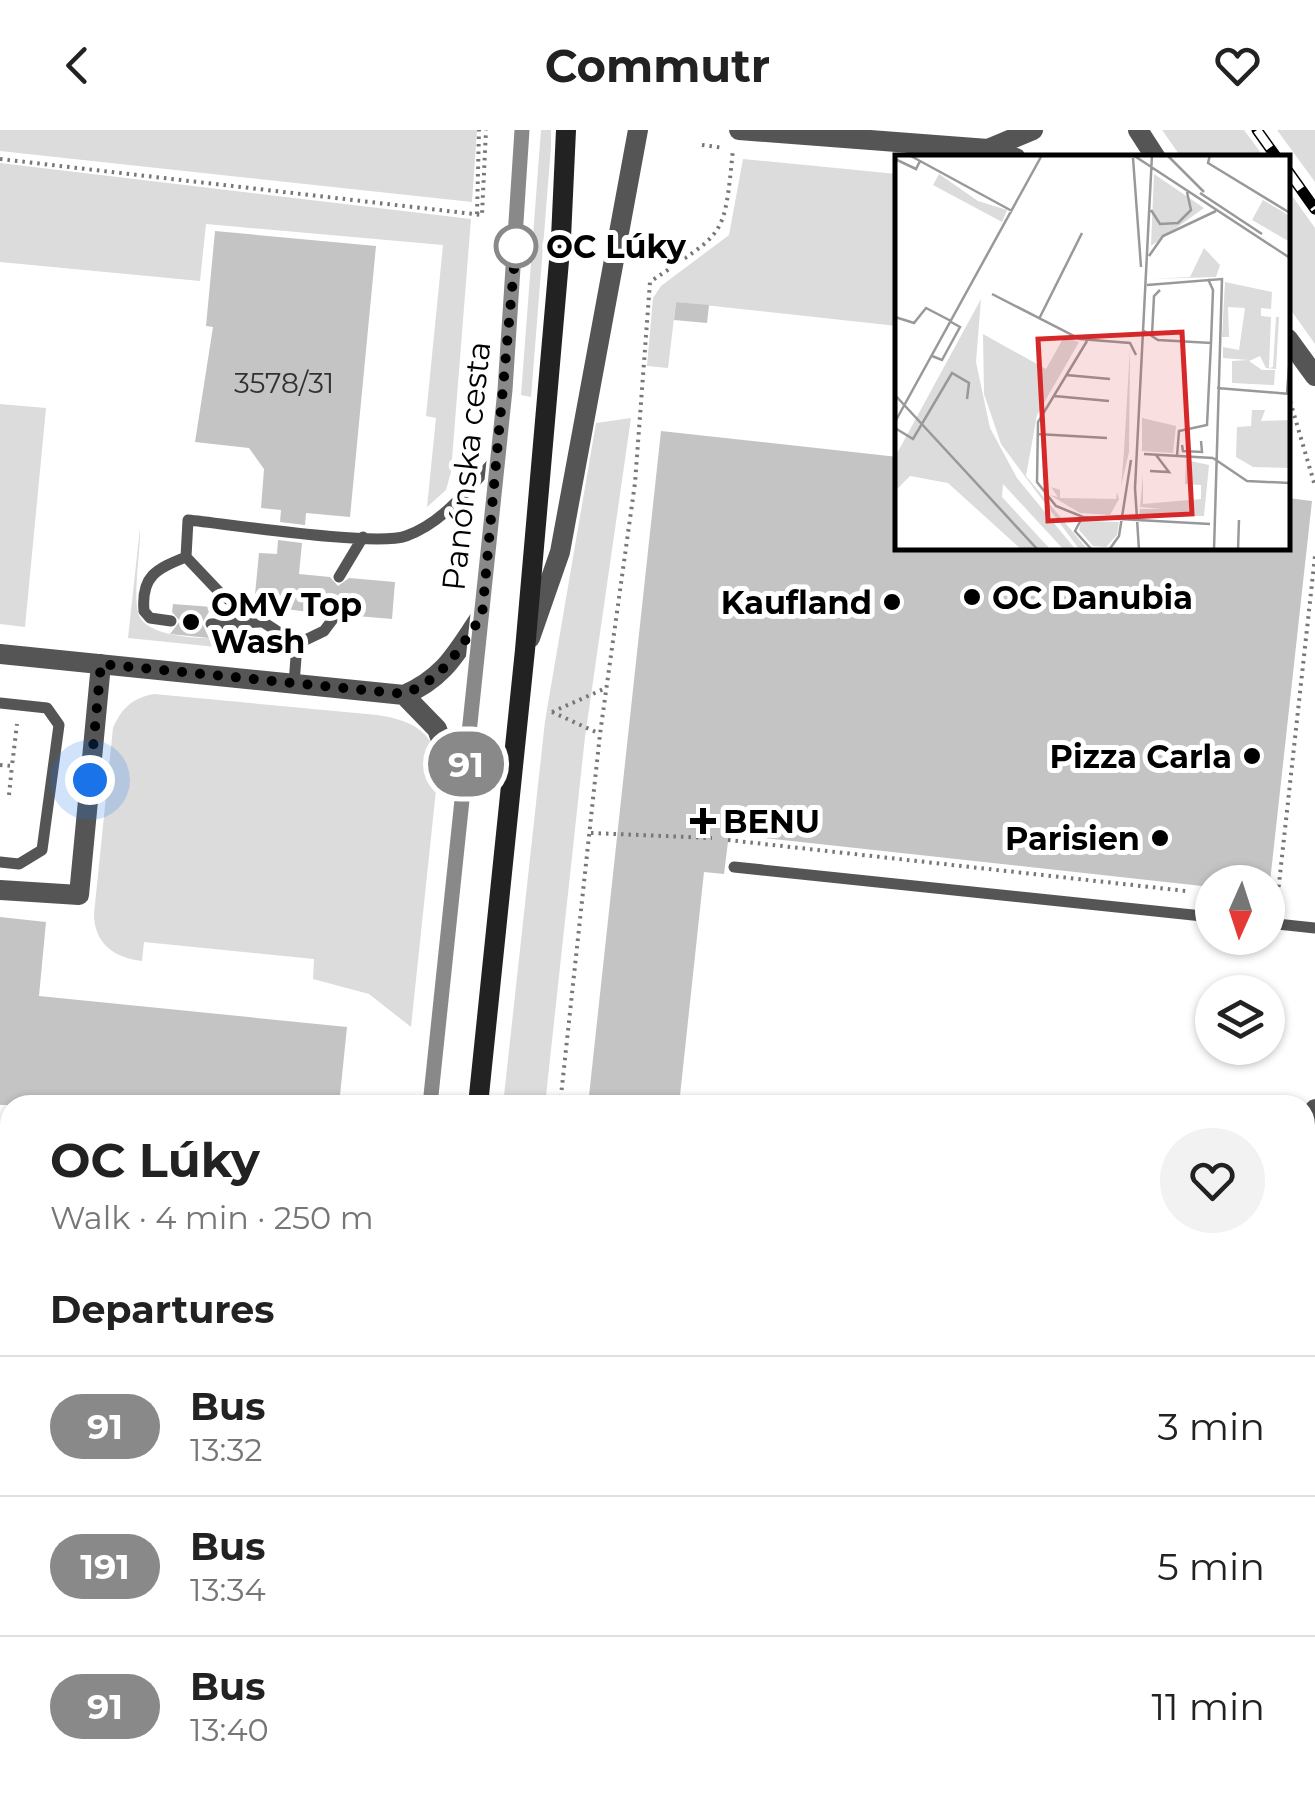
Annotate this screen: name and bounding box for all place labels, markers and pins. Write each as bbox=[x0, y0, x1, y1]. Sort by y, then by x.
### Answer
marker: OC Lúky bbox=[495, 225, 537, 267]
place label: OC Lúky bbox=[546, 227, 687, 266]
place label: OC Danubia bbox=[992, 578, 1193, 617]
place label: Kaufland bbox=[721, 583, 872, 622]
place label: OMV Top Wash bbox=[211, 585, 362, 661]
marker: OC Danubia bbox=[961, 586, 983, 608]
marker: Kaufland bbox=[881, 591, 903, 613]
marker: OMV Top Wash bbox=[180, 611, 202, 633]
place label: Pizza Carla bbox=[1050, 737, 1232, 776]
marker: Pizza Carla bbox=[1241, 745, 1263, 767]
place label: BENU bbox=[723, 802, 820, 841]
marker: BENU bbox=[692, 810, 714, 832]
place label: Parisien bbox=[1005, 819, 1140, 858]
marker: Parisien bbox=[1149, 827, 1171, 849]

